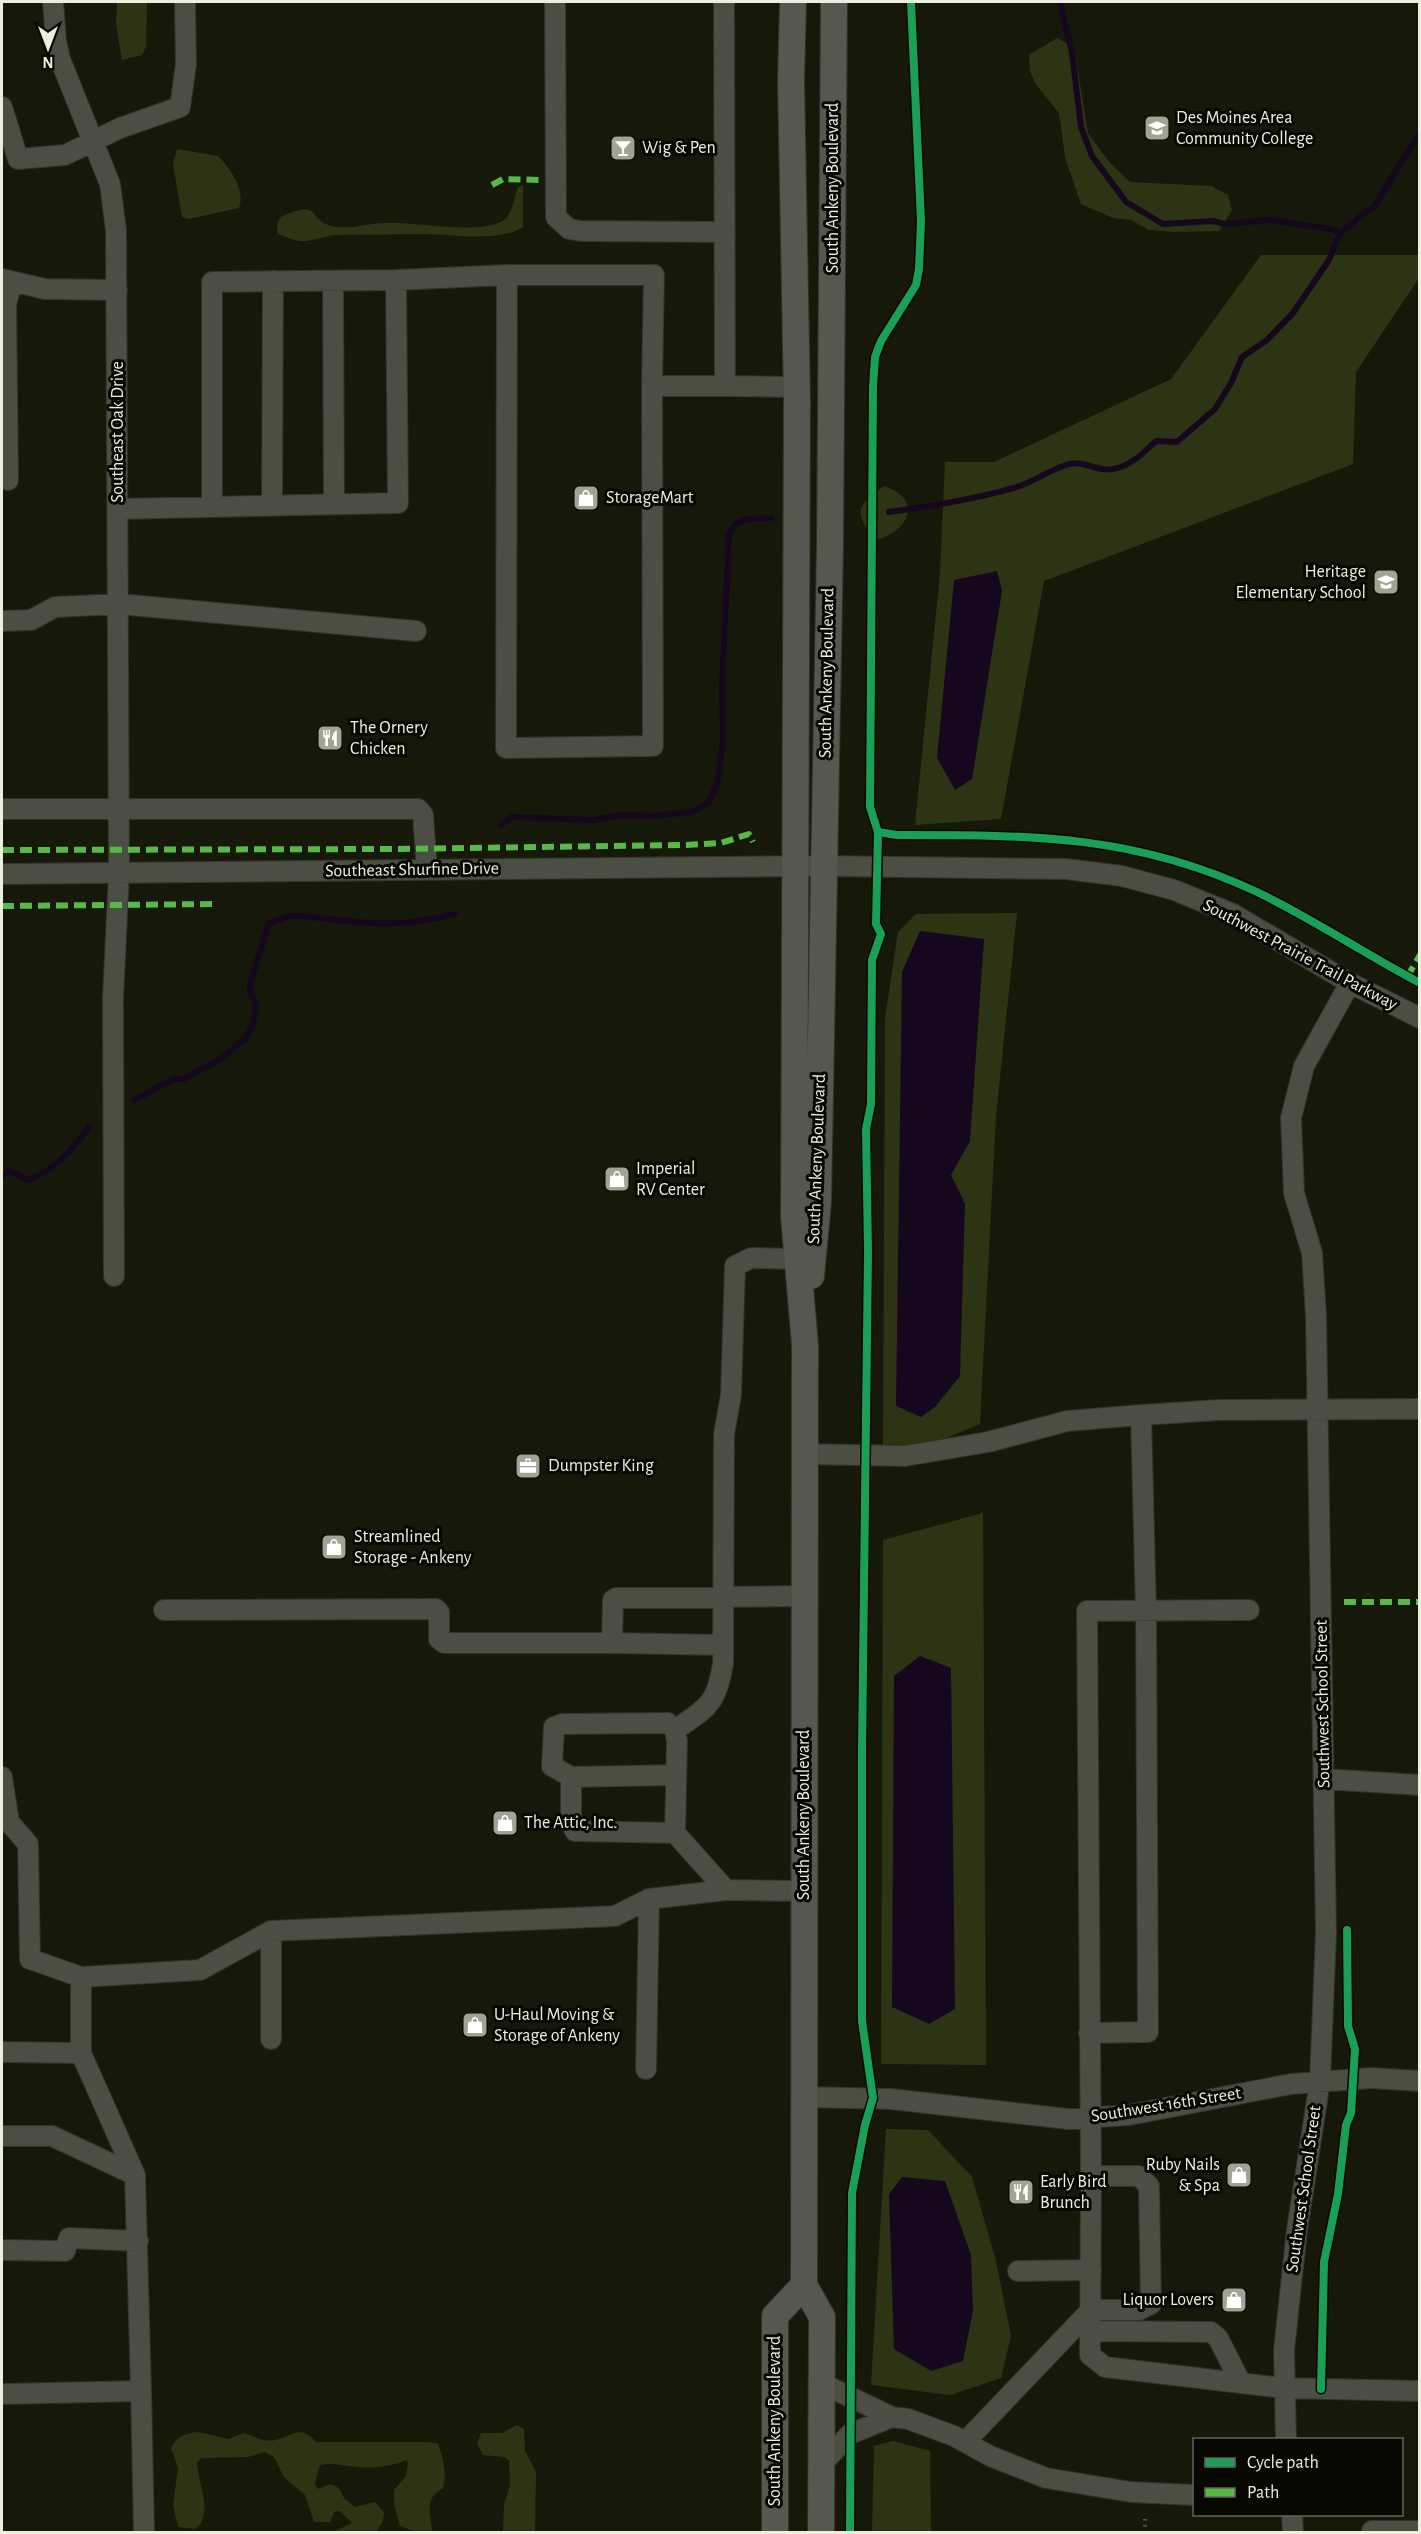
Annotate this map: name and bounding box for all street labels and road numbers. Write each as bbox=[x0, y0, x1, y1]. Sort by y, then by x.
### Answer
street label: South Ankeny Boulevard bbox=[824, 103, 842, 273]
street label: Southeast Oak Drive bbox=[109, 361, 127, 503]
street label: South Ankeny Boulevard bbox=[817, 588, 837, 758]
street label: Southeast Shurfine Drive bbox=[325, 859, 499, 881]
street label: Southwest Prairie Trail Parkway bbox=[1200, 896, 1400, 1014]
street label: South Ankeny Boulevard bbox=[805, 1074, 829, 1244]
street label: Southwest School Street bbox=[1313, 1619, 1333, 1788]
street label: South Ankeny Boulevard bbox=[795, 1730, 813, 1900]
street label: Southwest 16th Street bbox=[1090, 2084, 1243, 2126]
street label: Southwest School Street bbox=[1283, 2104, 1325, 2274]
street label: South Ankeny Boulevard bbox=[766, 2336, 784, 2506]

